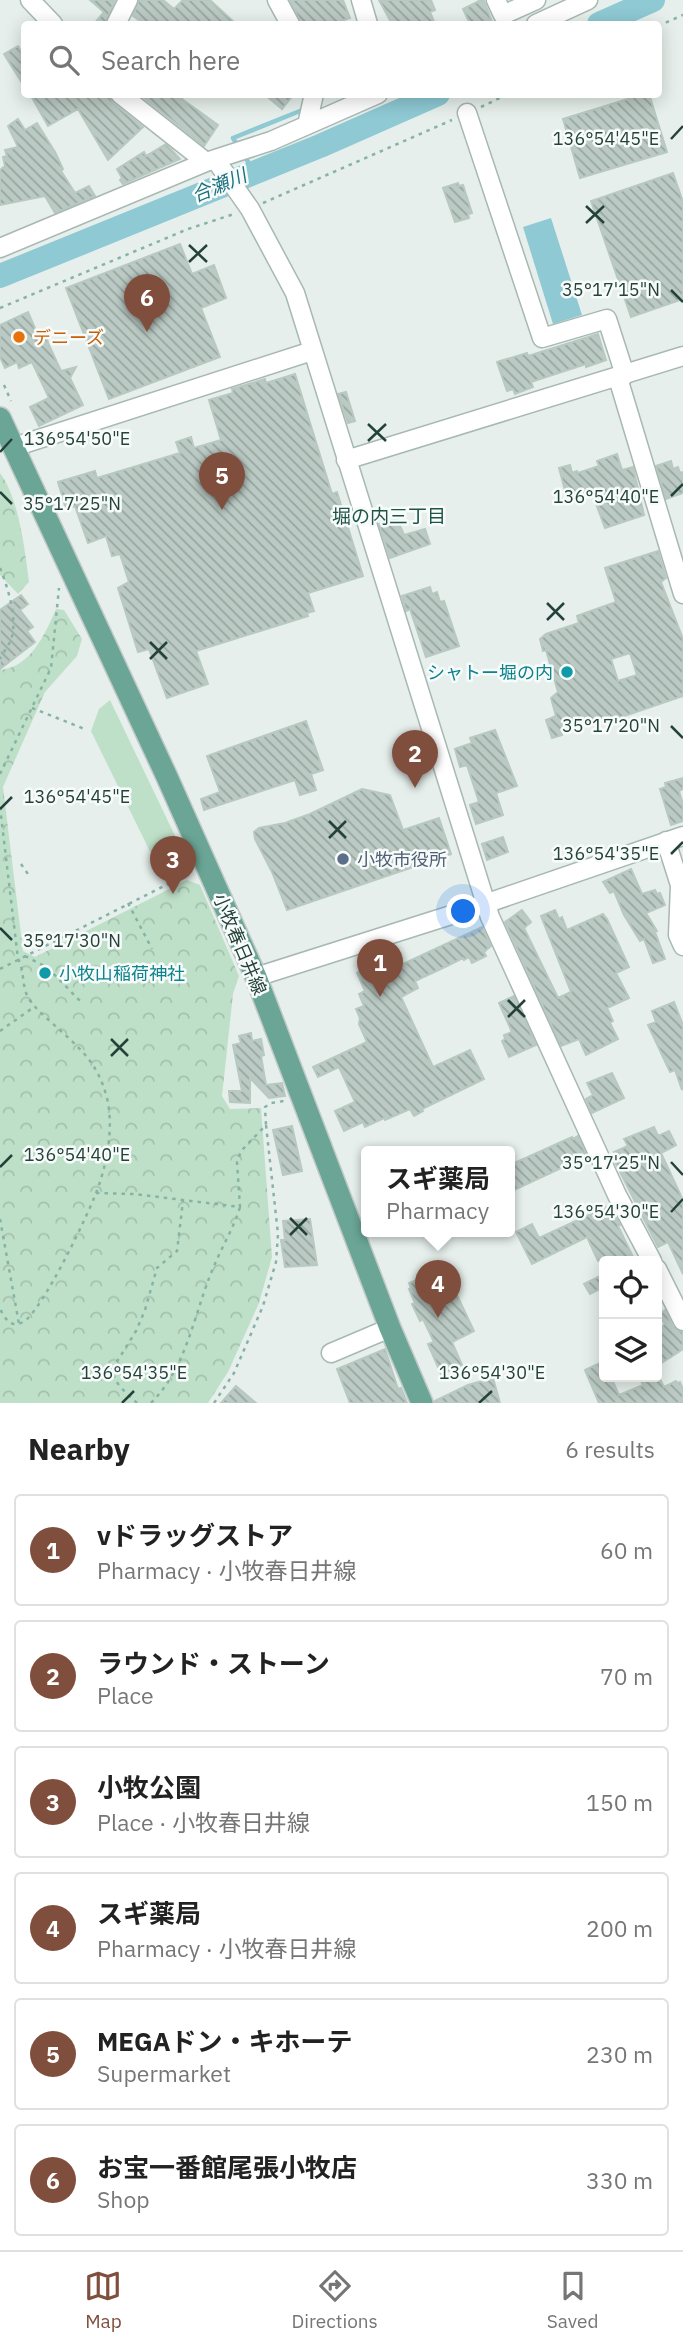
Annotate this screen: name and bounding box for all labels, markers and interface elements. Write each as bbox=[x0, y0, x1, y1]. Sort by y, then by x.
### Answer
search box bbox=[21, 21, 662, 98]
icon: search bbox=[45, 41, 83, 79]
text: Search here bbox=[101, 43, 240, 77]
text: 136°54'45"E bbox=[553, 127, 659, 150]
water label: 合瀬川 bbox=[188, 162, 252, 207]
pin: 6 bbox=[124, 274, 170, 332]
text: 35°17'15"N bbox=[562, 278, 660, 301]
place label: デニーズ bbox=[33, 326, 104, 349]
marker: デニーズ bbox=[11, 329, 27, 345]
text: 136°54'50"E bbox=[24, 427, 130, 450]
pin: 5 bbox=[199, 452, 245, 510]
text: 136°54'40"E bbox=[553, 485, 659, 508]
text: 35°17'25"N bbox=[23, 492, 121, 515]
district label: 堀の内三丁目 bbox=[332, 504, 446, 528]
place label: シャトー堀の内 bbox=[427, 661, 553, 684]
marker: シャトー堀の内 bbox=[559, 664, 575, 680]
text: 35°17'20"N bbox=[562, 714, 660, 737]
pin: 2 bbox=[392, 730, 438, 788]
text: 136°54'45"E bbox=[24, 785, 130, 808]
pin: 3 bbox=[150, 836, 196, 894]
text: 136°54'35"E bbox=[553, 842, 659, 865]
place label: 小牧市役所 bbox=[357, 848, 447, 871]
marker: 小牧市役所 bbox=[335, 851, 351, 867]
street label: 小牧春日井線 bbox=[208, 890, 272, 998]
your location bbox=[446, 894, 480, 928]
text: 35°17'30"N bbox=[23, 929, 121, 952]
pin: 1 bbox=[357, 939, 403, 997]
place label: 小牧山稲荷神社 bbox=[59, 962, 185, 985]
marker: 小牧山稲荷神社 bbox=[37, 965, 53, 981]
text: 136°54'40"E bbox=[24, 1143, 130, 1166]
popup bbox=[361, 1146, 515, 1237]
text: 35°17'25"N bbox=[562, 1151, 660, 1174]
text: スギ薬局 bbox=[386, 1161, 490, 1195]
text: Pharmacy bbox=[386, 1195, 489, 1225]
text: 136°54'30"E bbox=[553, 1200, 659, 1223]
map controls bbox=[599, 1256, 662, 1382]
button: locate bbox=[599, 1256, 662, 1319]
pin: 4 bbox=[415, 1260, 461, 1318]
button: layers bbox=[599, 1319, 662, 1382]
text: 136°54'35"E bbox=[81, 1361, 187, 1384]
text: 136°54'30"E bbox=[439, 1361, 545, 1384]
text: Nearby bbox=[28, 1429, 130, 1468]
text: 6 results bbox=[565, 1434, 655, 1464]
text: vドラッグストア bbox=[97, 1518, 293, 1552]
text: 1 bbox=[46, 1535, 60, 1565]
text: 60 m bbox=[600, 1535, 653, 1565]
text: Pharmacy · 小牧春日井線 bbox=[97, 1555, 357, 1585]
text: ラウンド・ストーン bbox=[97, 1646, 330, 1680]
text: 2 bbox=[46, 1661, 60, 1691]
text: 70 m bbox=[600, 1661, 653, 1691]
text: Place bbox=[97, 1680, 154, 1710]
text: 小牧公園 bbox=[97, 1770, 201, 1804]
text: 3 bbox=[46, 1787, 60, 1817]
text: 150 m bbox=[586, 1787, 653, 1817]
text: Place · 小牧春日井線 bbox=[97, 1807, 310, 1837]
text: スギ薬局 bbox=[97, 1896, 201, 1930]
text: 4 bbox=[46, 1913, 60, 1943]
text: 200 m bbox=[586, 1913, 653, 1943]
text: Pharmacy · 小牧春日井線 bbox=[97, 1933, 357, 1963]
text: MEGAドン・キホーテ bbox=[97, 2024, 353, 2058]
text: 5 bbox=[46, 2039, 60, 2069]
text: 230 m bbox=[586, 2039, 653, 2069]
text: Supermarket bbox=[97, 2058, 231, 2088]
text: お宝一番館尾張小牧店 bbox=[97, 2150, 357, 2184]
text: 6 bbox=[46, 2165, 60, 2195]
text: 330 m bbox=[586, 2165, 653, 2195]
text: Shop bbox=[97, 2184, 150, 2214]
tab: Map bbox=[84, 2267, 122, 2333]
tab: Directions bbox=[291, 2267, 378, 2333]
tab: Saved bbox=[547, 2267, 599, 2333]

